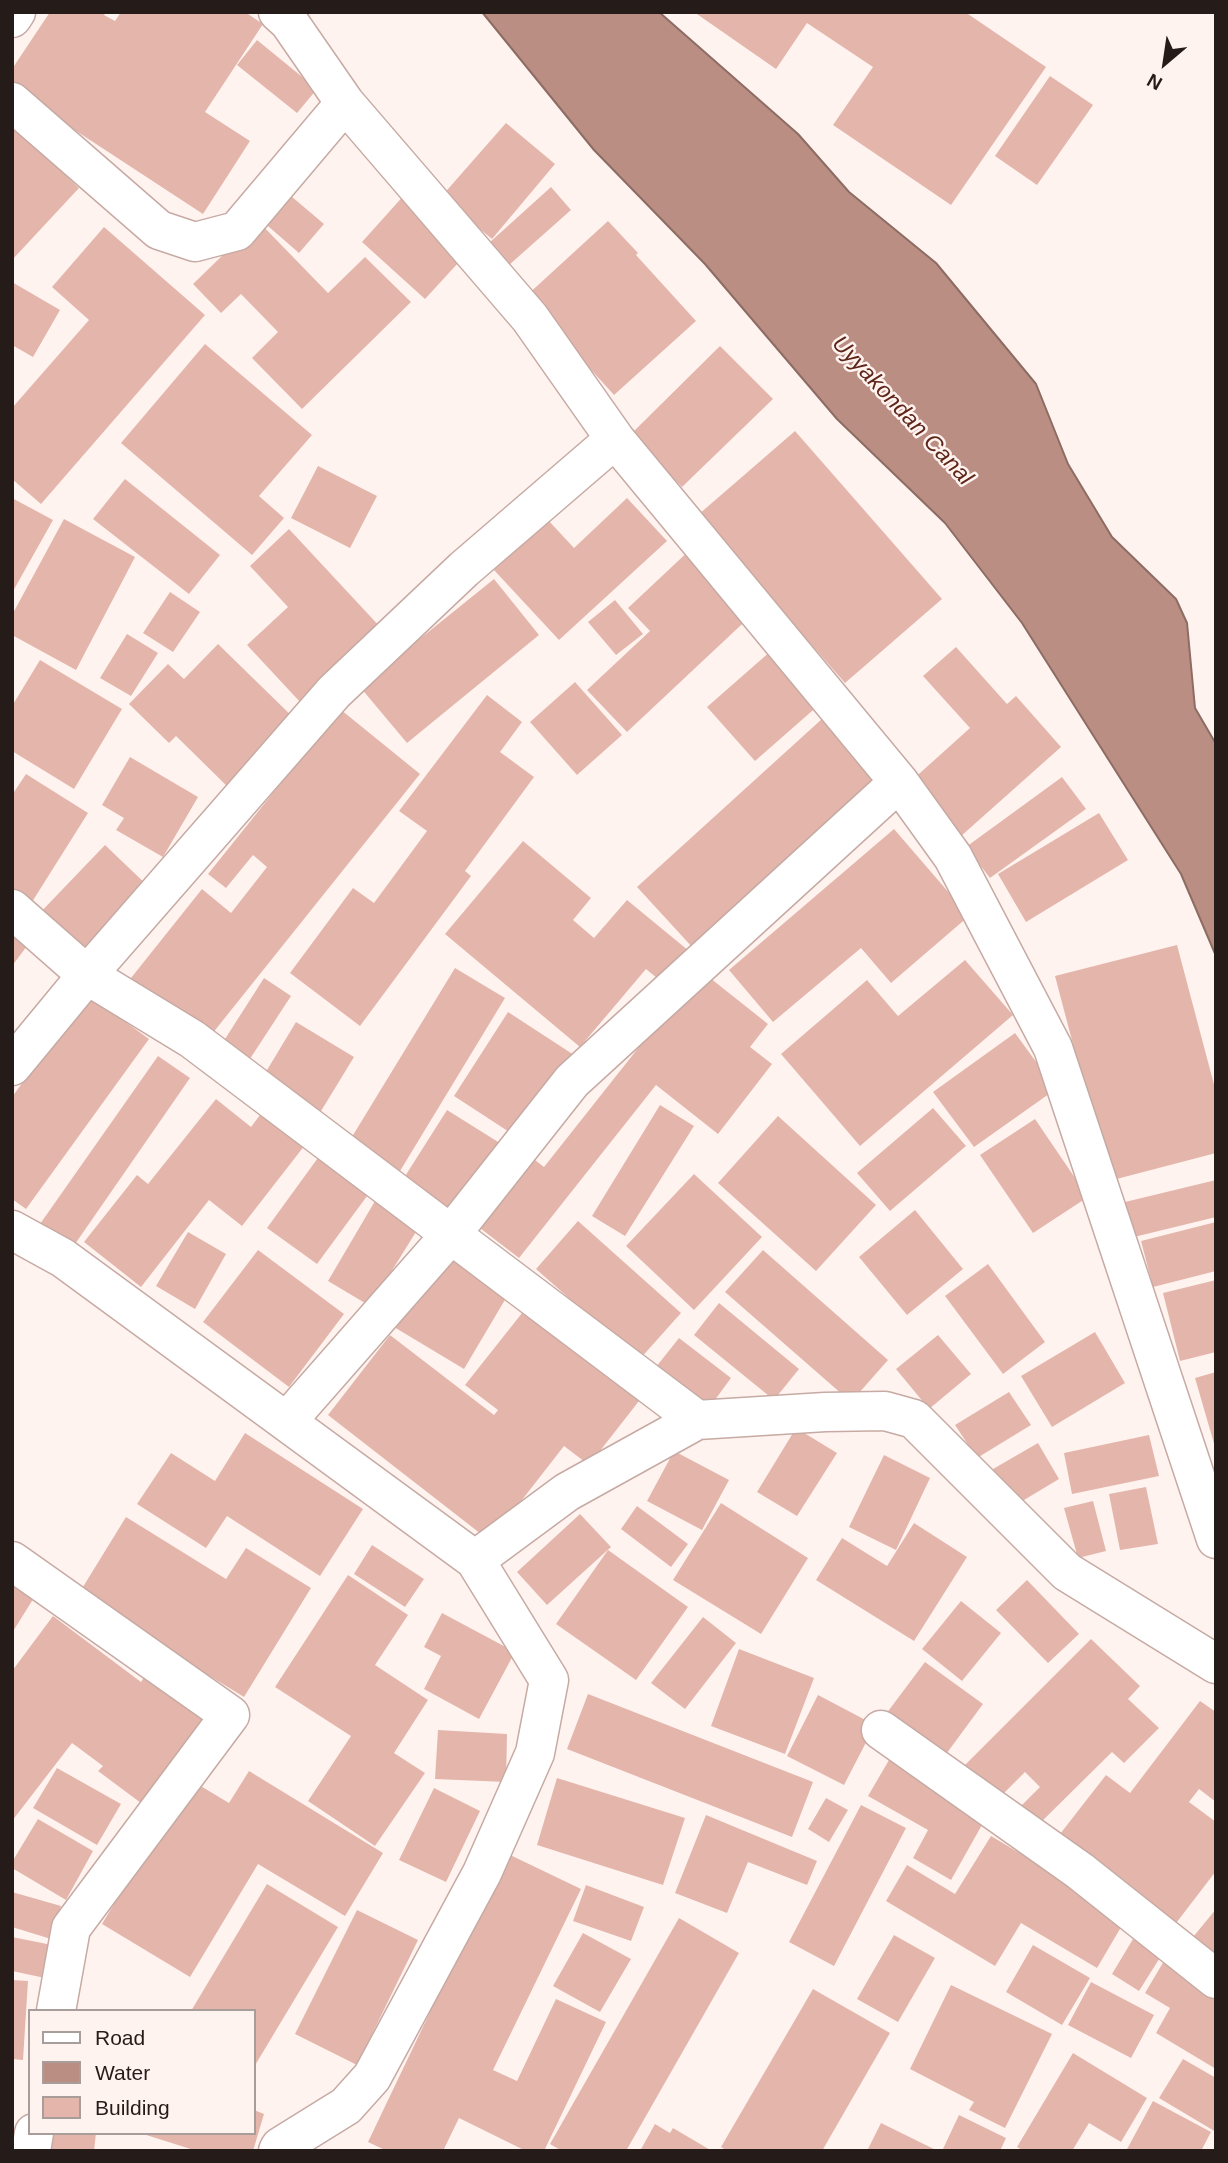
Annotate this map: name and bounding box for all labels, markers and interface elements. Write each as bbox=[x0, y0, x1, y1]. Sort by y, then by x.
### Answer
north arrow bbox=[1130, 28, 1200, 98]
text: N bbox=[1143, 69, 1166, 94]
water label: Uyyakondan Canal bbox=[826, 331, 978, 491]
legend bbox=[28, 2009, 256, 2135]
text: Road bbox=[95, 2026, 145, 2049]
text: Water bbox=[95, 2061, 150, 2084]
text: Building bbox=[95, 2096, 170, 2119]

